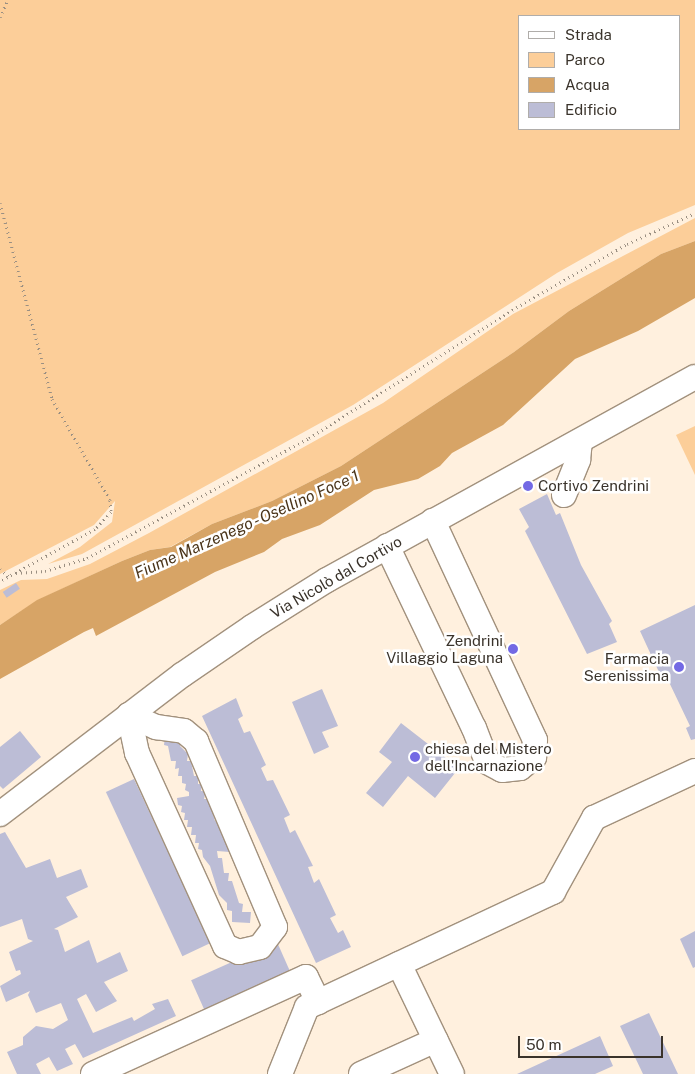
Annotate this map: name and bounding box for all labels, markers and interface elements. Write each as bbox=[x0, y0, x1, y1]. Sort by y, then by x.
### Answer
legend bbox=[518, 15, 680, 130]
text: Strada bbox=[565, 26, 612, 43]
text: Parco bbox=[565, 51, 605, 68]
text: Acqua bbox=[565, 76, 610, 93]
text: Edificio bbox=[565, 101, 617, 118]
water label: Fiume Marzenego - Osellino Foce 1 bbox=[129, 466, 365, 584]
place label: Cortivo Zendrini bbox=[538, 477, 649, 495]
marker: Cortivo Zendrini bbox=[522, 480, 534, 492]
street label: Via Nicolò dal Cortivo bbox=[267, 532, 405, 622]
place label: Zendrini Villaggio Laguna bbox=[386, 631, 503, 666]
marker: Zendrini Villaggio Laguna bbox=[507, 643, 519, 655]
place label: Farmacia Serenissima bbox=[584, 649, 669, 684]
marker: Farmacia Serenissima bbox=[673, 661, 685, 673]
place label: chiesa del Mistero dell'Incarnazione bbox=[425, 739, 552, 774]
marker: chiesa del Mistero dell'Incarnazione bbox=[409, 751, 421, 763]
scale bar bbox=[520, 1026, 665, 1058]
text: 50 m bbox=[526, 1036, 561, 1053]

